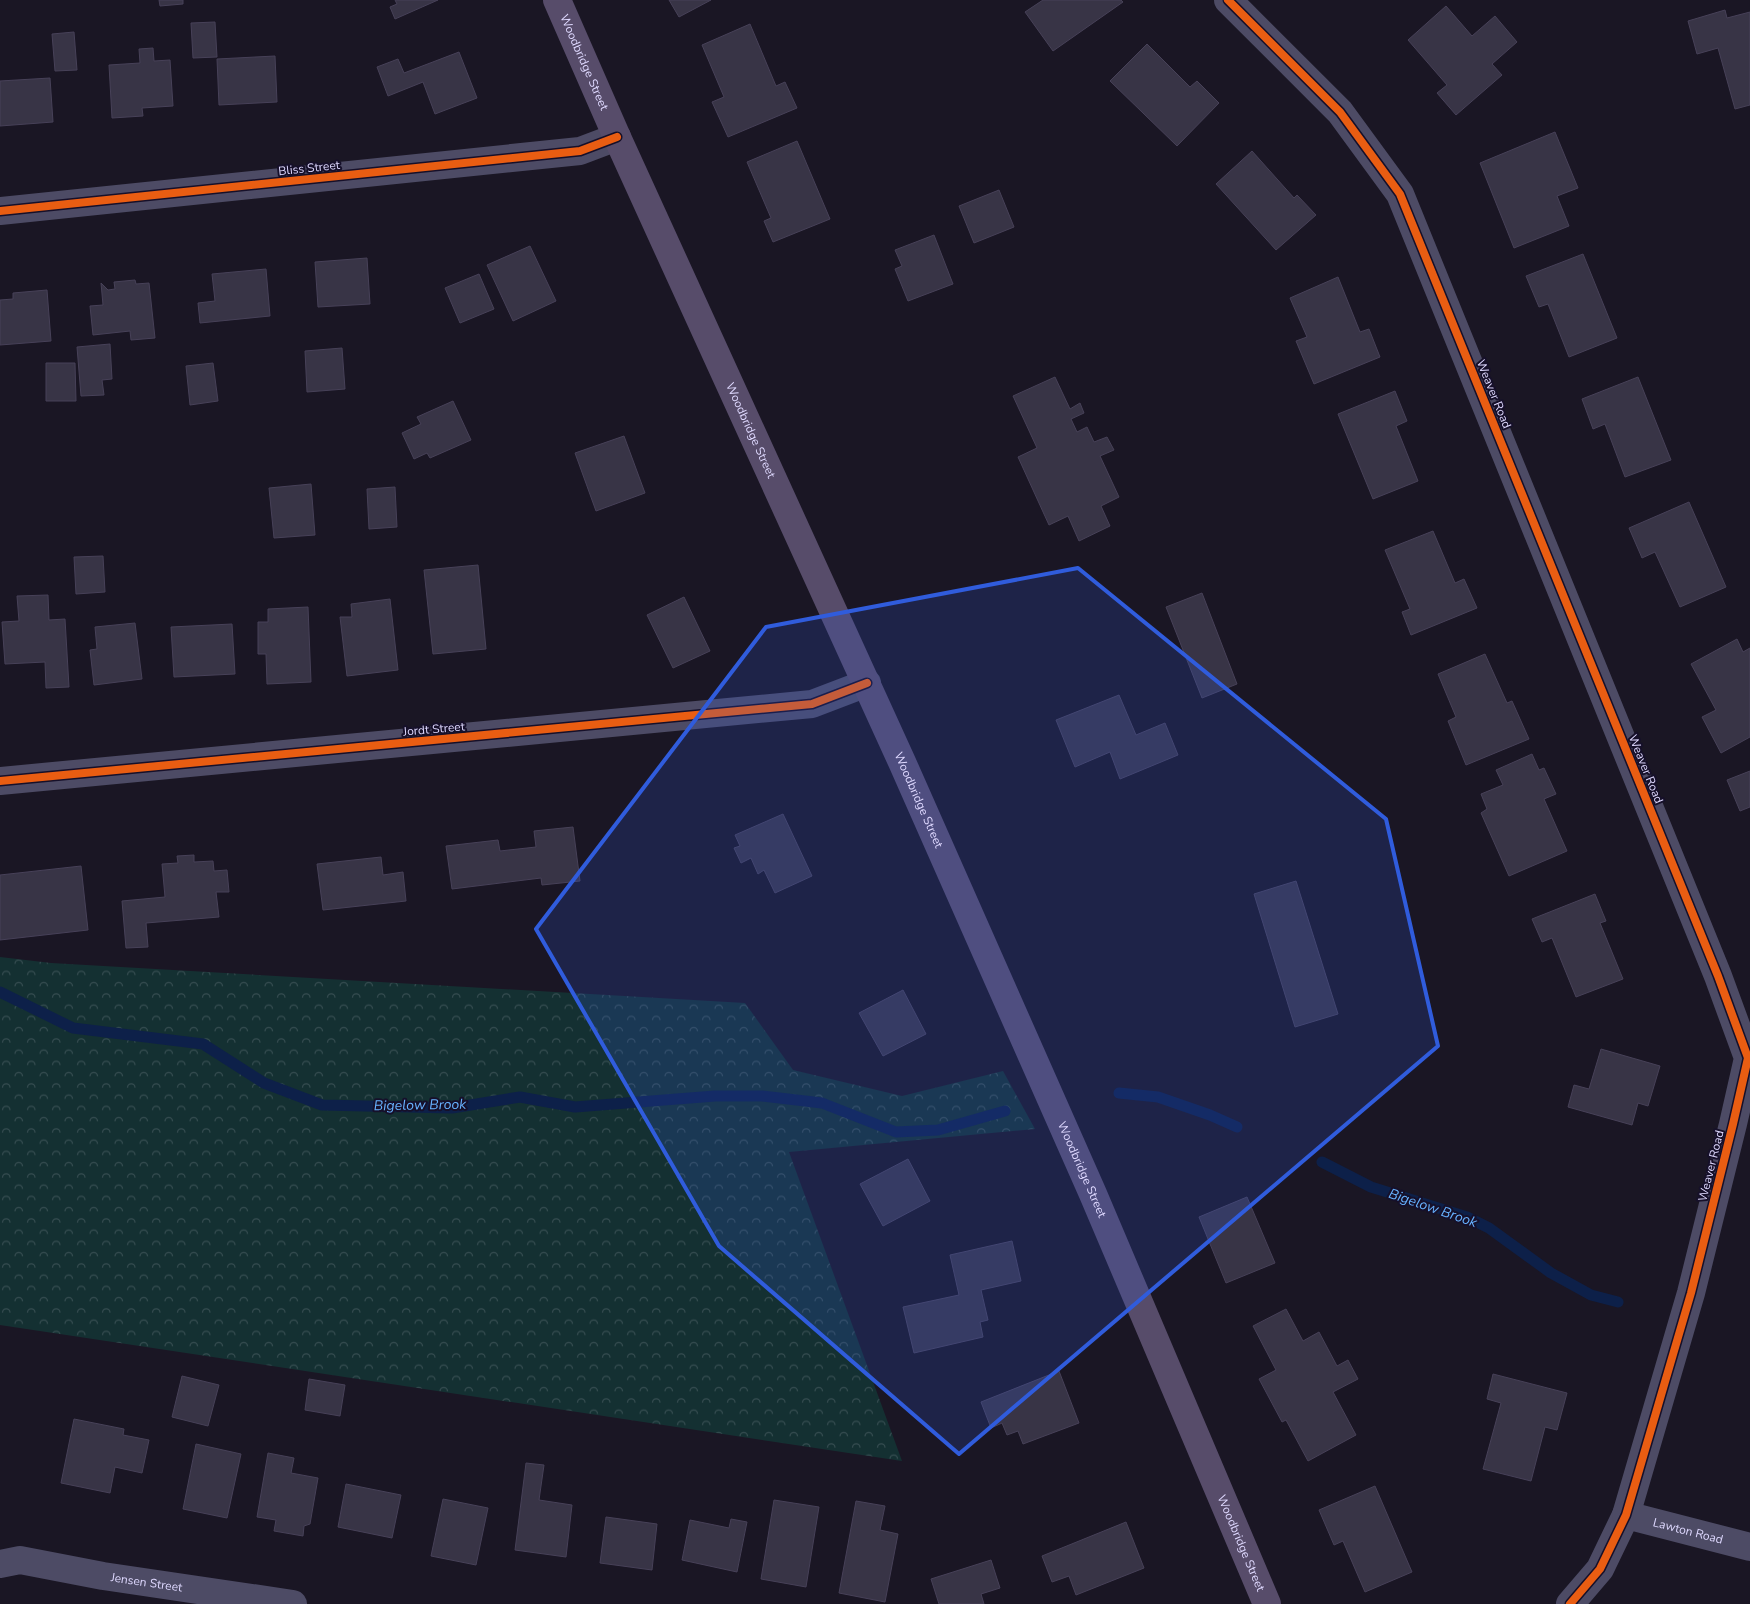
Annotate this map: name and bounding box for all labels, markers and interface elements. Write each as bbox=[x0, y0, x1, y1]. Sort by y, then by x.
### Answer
street label: Woodbridge Street bbox=[556, 12, 613, 114]
street label: Bliss Street bbox=[277, 157, 341, 179]
street label: Weaver Road bbox=[1473, 357, 1515, 431]
street label: Woodbridge Street bbox=[722, 380, 780, 481]
street label: Jordt Street bbox=[402, 718, 466, 740]
street label: Weaver Road bbox=[1625, 732, 1667, 806]
street label: Woodbridge Street bbox=[891, 749, 947, 851]
water label: Bigelow Brook bbox=[374, 1095, 467, 1115]
street label: Woodbridge Street bbox=[1054, 1119, 1110, 1221]
street label: Weaver Road bbox=[1694, 1129, 1728, 1203]
water label: Bigelow Brook bbox=[1386, 1184, 1481, 1232]
street label: Woodbridge Street bbox=[1214, 1492, 1269, 1594]
street label: Lawton Road bbox=[1651, 1514, 1725, 1548]
street label: Jensen Street bbox=[109, 1569, 184, 1596]

